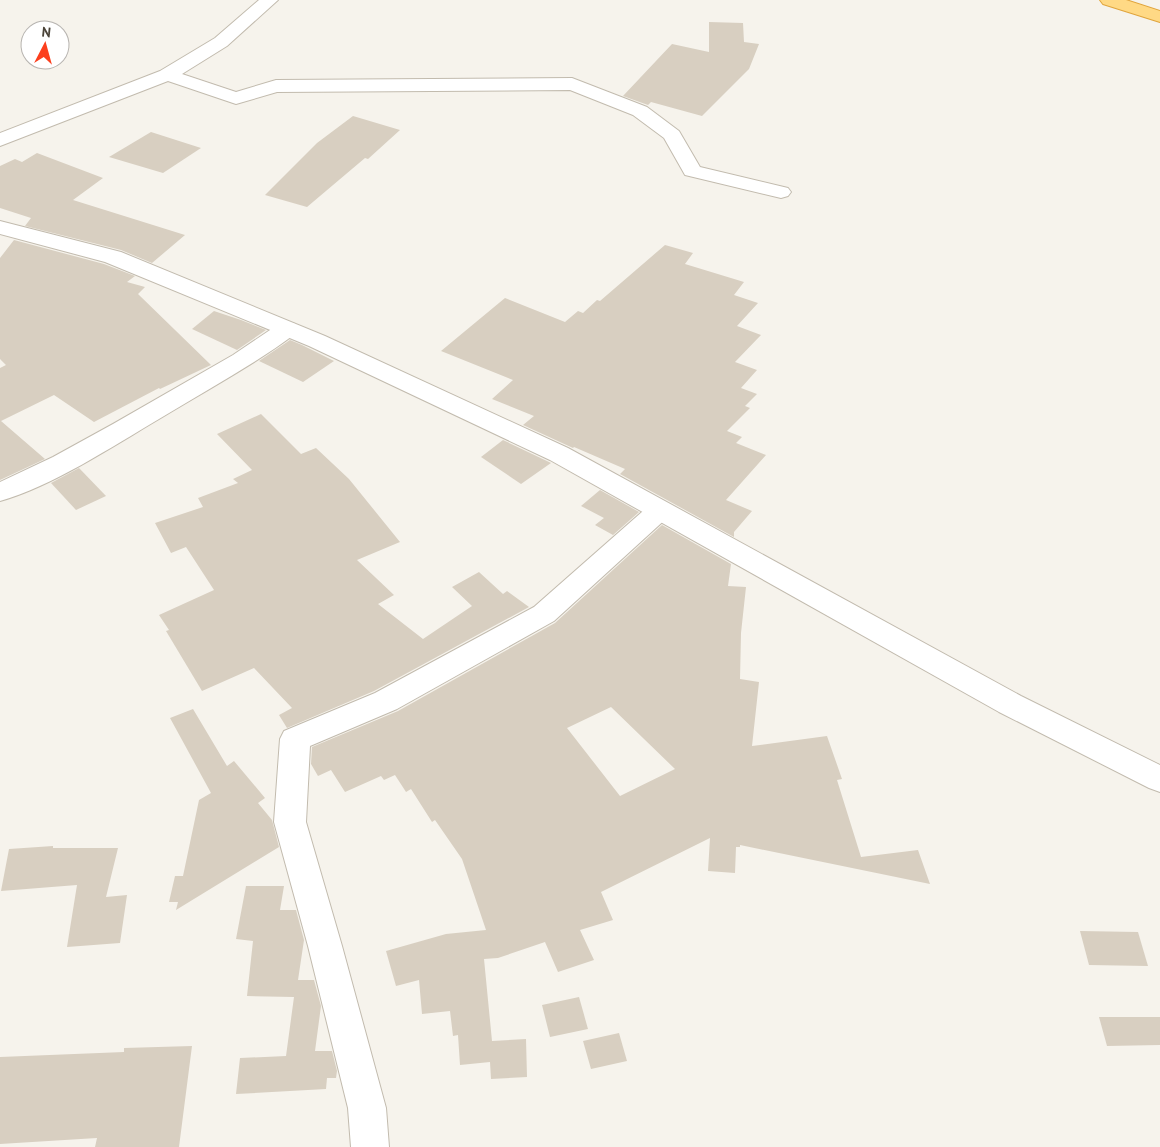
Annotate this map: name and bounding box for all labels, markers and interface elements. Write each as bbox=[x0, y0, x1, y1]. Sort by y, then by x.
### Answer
north arrow bbox=[20, 20, 70, 70]
text: N bbox=[41, 23, 52, 42]

